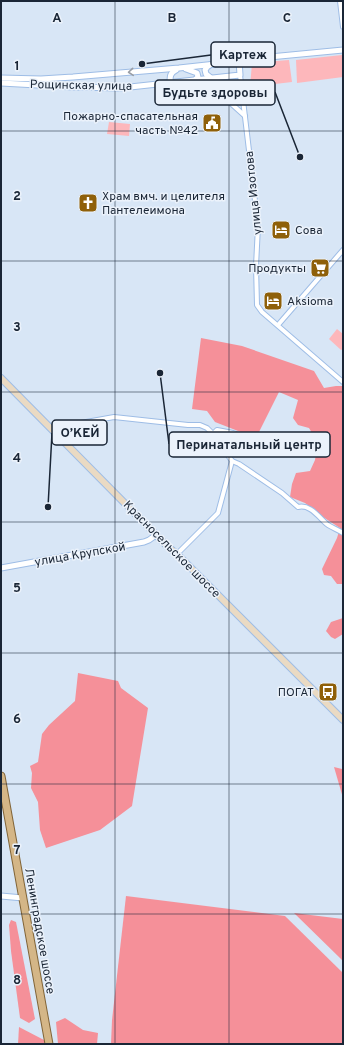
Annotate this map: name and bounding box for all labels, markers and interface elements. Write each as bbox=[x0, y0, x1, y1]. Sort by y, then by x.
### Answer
text: A bbox=[52, 11, 62, 27]
text: B bbox=[168, 11, 177, 27]
text: C bbox=[283, 11, 291, 27]
callout: Картеж bbox=[211, 42, 275, 67]
text: Картеж bbox=[219, 48, 267, 64]
text: 1 bbox=[14, 59, 20, 75]
one-way arrow bbox=[127, 68, 134, 77]
street label: Рощинская улица bbox=[30, 77, 132, 95]
callout: Будьте здоровы bbox=[155, 80, 275, 105]
text: Будьте здоровы bbox=[163, 86, 267, 102]
place label: Пожарно-спасательная часть №42 bbox=[63, 109, 198, 139]
public building icon: Пожарно-спасательная часть №42 bbox=[201, 112, 223, 134]
street label: улица Изотова bbox=[242, 150, 266, 236]
text: 2 bbox=[13, 189, 21, 205]
place label: Храм вмч. и целителя Пантелеимона bbox=[102, 189, 225, 219]
church icon: Храм вмч. и целителя Пантелеимона bbox=[77, 192, 99, 214]
hotel icon: Сова bbox=[270, 219, 292, 241]
place label: Сова bbox=[295, 223, 323, 239]
supermarket icon: Продукты bbox=[309, 257, 331, 279]
place label: Продукты bbox=[248, 261, 306, 277]
hotel icon: Aksioma bbox=[262, 290, 284, 312]
place label: Aksioma bbox=[287, 294, 333, 310]
text: 3 bbox=[13, 320, 21, 336]
callout: О’КЕЙ bbox=[52, 420, 107, 445]
text: О’КЕЙ bbox=[60, 424, 100, 442]
callout: Перинатальный центр bbox=[169, 432, 330, 457]
text: Перинатальный центр bbox=[176, 438, 322, 454]
text: 4 bbox=[13, 451, 21, 467]
street label: Красносельское шоссе bbox=[119, 498, 223, 602]
street label: улица Крупской bbox=[33, 539, 127, 571]
text: 5 bbox=[13, 581, 21, 597]
bus stop icon: ПОГАТ bbox=[317, 681, 339, 703]
place label: ПОГАТ bbox=[278, 685, 314, 701]
text: 6 bbox=[13, 712, 21, 728]
text: 7 bbox=[14, 843, 21, 859]
street label: Ленинградское шоссе bbox=[20, 867, 58, 995]
text: 8 bbox=[13, 973, 21, 989]

